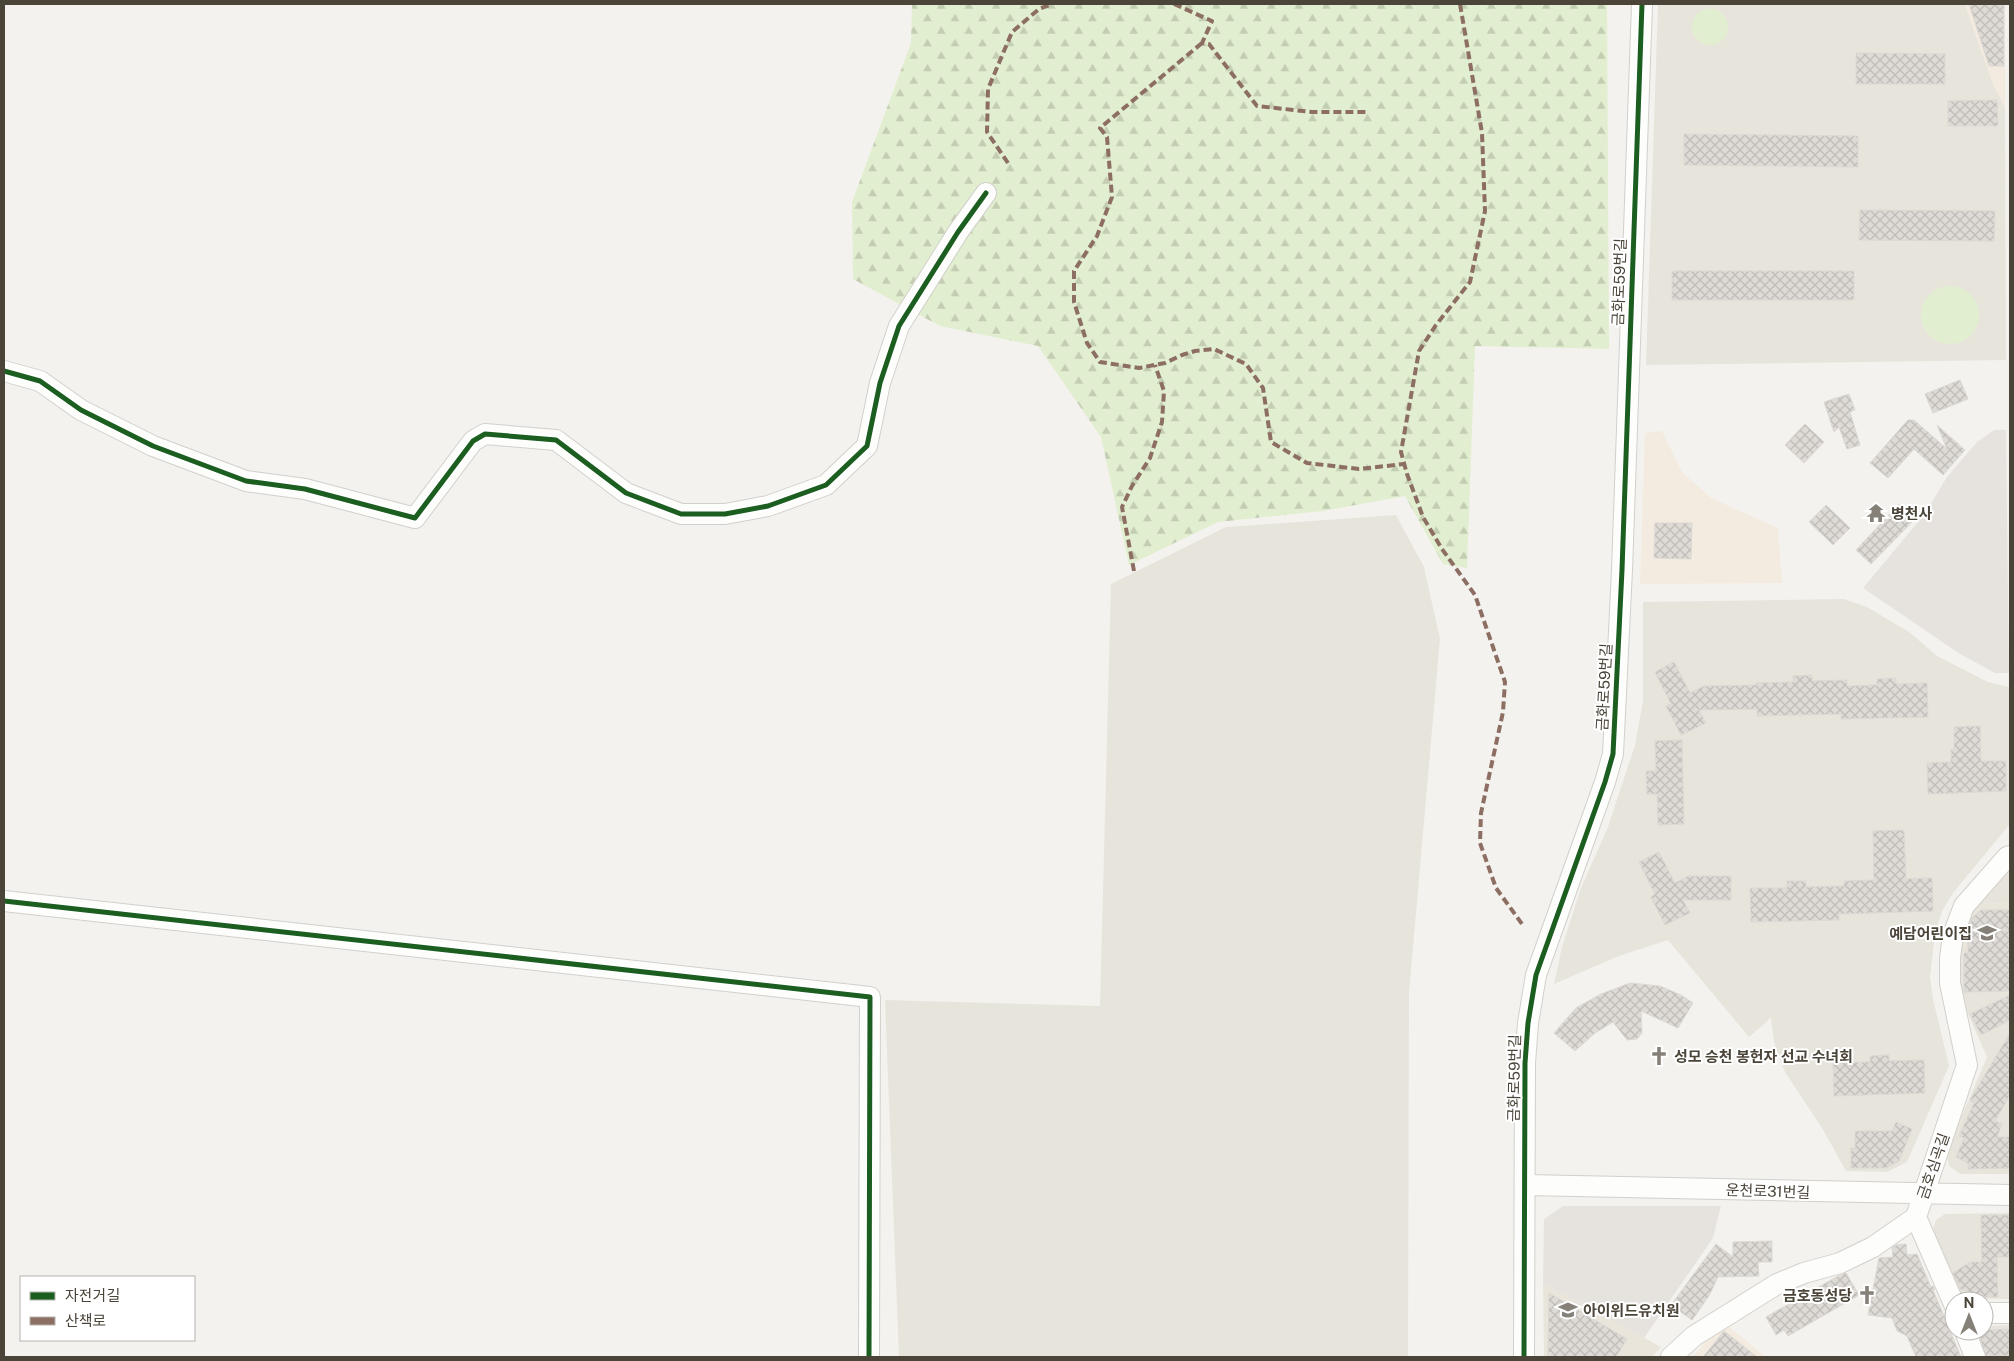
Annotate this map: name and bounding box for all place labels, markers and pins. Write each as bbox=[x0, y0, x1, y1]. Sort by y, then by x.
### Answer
temple icon: 병천사 bbox=[1865, 502, 1887, 524]
place label: 병천사 bbox=[1891, 505, 1933, 522]
school or university icon: 예담어린이집 bbox=[1976, 922, 1998, 944]
place label: 예담어린이집 bbox=[1889, 925, 1972, 942]
church icon: 성모 승천 봉헌자 선교 수녀회 bbox=[1648, 1045, 1670, 1067]
place label: 성모 승천 봉헌자 선교 수녀회 bbox=[1674, 1048, 1853, 1065]
church icon: 금호동성당 bbox=[1856, 1284, 1878, 1306]
place label: 금호동성당 bbox=[1783, 1287, 1852, 1304]
school or university icon: 아이위드유치원 bbox=[1557, 1299, 1579, 1321]
place label: 아이위드유치원 bbox=[1583, 1302, 1680, 1319]

